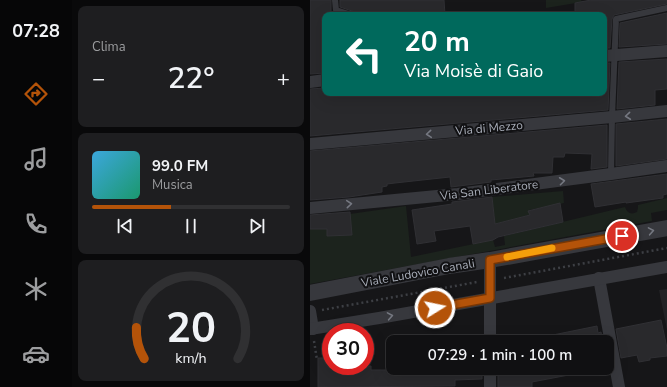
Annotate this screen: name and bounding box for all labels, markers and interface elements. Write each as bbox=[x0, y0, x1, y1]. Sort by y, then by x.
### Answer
text: 07:28 bbox=[12, 19, 60, 43]
text: 20 m bbox=[404, 23, 470, 61]
icon: left bbox=[338, 28, 390, 80]
text: Clima bbox=[92, 38, 126, 56]
text: 22° bbox=[167, 58, 215, 99]
text: Via Moisè di Gaio bbox=[404, 59, 543, 83]
text: − bbox=[92, 64, 105, 94]
text: + bbox=[277, 64, 290, 94]
icon: directions bbox=[22, 80, 50, 108]
one-way arrow bbox=[625, 111, 631, 120]
street label: Via di Mezzo bbox=[454, 117, 524, 139]
one-way arrow bbox=[426, 129, 432, 138]
icon: music bbox=[22, 145, 50, 173]
text: 99.0 FM bbox=[152, 156, 208, 176]
text: Musica bbox=[152, 176, 193, 194]
street label: Via San Liberatore bbox=[438, 176, 539, 204]
one-way arrow bbox=[558, 177, 565, 186]
one-way arrow bbox=[346, 200, 352, 209]
icon: phone bbox=[22, 210, 50, 238]
icon: previous bbox=[114, 215, 136, 237]
icon: pause bbox=[180, 215, 202, 237]
icon: next bbox=[246, 215, 268, 237]
pin bbox=[605, 219, 639, 253]
icon: arrive bbox=[611, 225, 633, 247]
one-way arrow bbox=[648, 227, 654, 235]
street label: Viale Ludovico Canali bbox=[359, 255, 476, 291]
icon: climate bbox=[22, 275, 50, 303]
position arrow bbox=[414, 287, 456, 329]
text: 20 bbox=[166, 299, 216, 356]
one-way arrow bbox=[387, 312, 393, 321]
speed limit sign: 30 bbox=[322, 323, 374, 375]
icon: car bbox=[22, 340, 50, 368]
text: 07:29 · 1 min · 100 m bbox=[428, 345, 572, 365]
text: km/h bbox=[175, 348, 207, 367]

